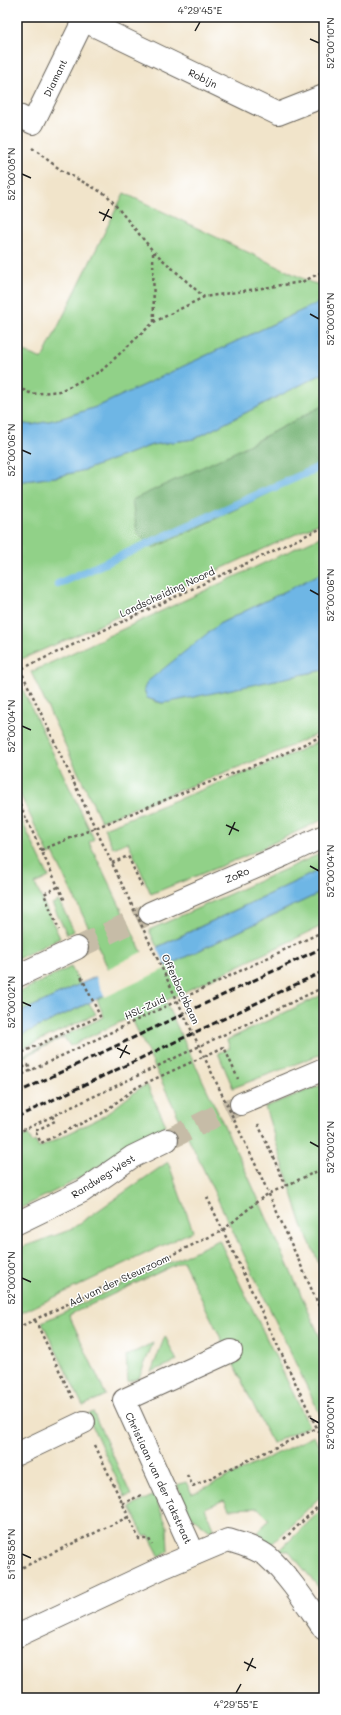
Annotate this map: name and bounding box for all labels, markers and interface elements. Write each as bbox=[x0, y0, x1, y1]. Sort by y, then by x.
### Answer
text: 4°29'45"E bbox=[178, 3, 222, 17]
text: 52°00'10"N bbox=[323, 17, 337, 69]
street label: Diamant bbox=[40, 57, 70, 99]
street label: Robijn bbox=[186, 65, 220, 91]
text: 52°00'08"N bbox=[4, 148, 18, 200]
text: 52°00'08"N bbox=[323, 293, 337, 345]
text: 52°00'06"N bbox=[4, 424, 18, 476]
street label: Landscheiding Noord bbox=[117, 564, 217, 620]
text: 52°00'06"N bbox=[323, 569, 337, 621]
text: 52°00'04"N bbox=[4, 700, 18, 752]
text: 52°00'04"N bbox=[323, 845, 337, 897]
street label: ZoRo bbox=[223, 864, 251, 886]
street label: Offenbachbaan bbox=[159, 952, 203, 1026]
text: 52°00'02"N bbox=[4, 976, 18, 1028]
street label: HSL-Zuid bbox=[122, 991, 168, 1023]
text: 52°00'02"N bbox=[323, 1121, 337, 1173]
street label: Randweg-West bbox=[68, 1151, 138, 1201]
street label: Ad van der Steurzoom bbox=[66, 1250, 172, 1309]
text: 52°00'00"N bbox=[4, 1251, 18, 1305]
text: 52°00'00"N bbox=[323, 1396, 337, 1450]
street label: Christiaan van der Takstraat bbox=[122, 1410, 196, 1546]
text: 51°59'58"N bbox=[4, 1529, 18, 1579]
text: 4°29'55"E bbox=[214, 1697, 258, 1711]

